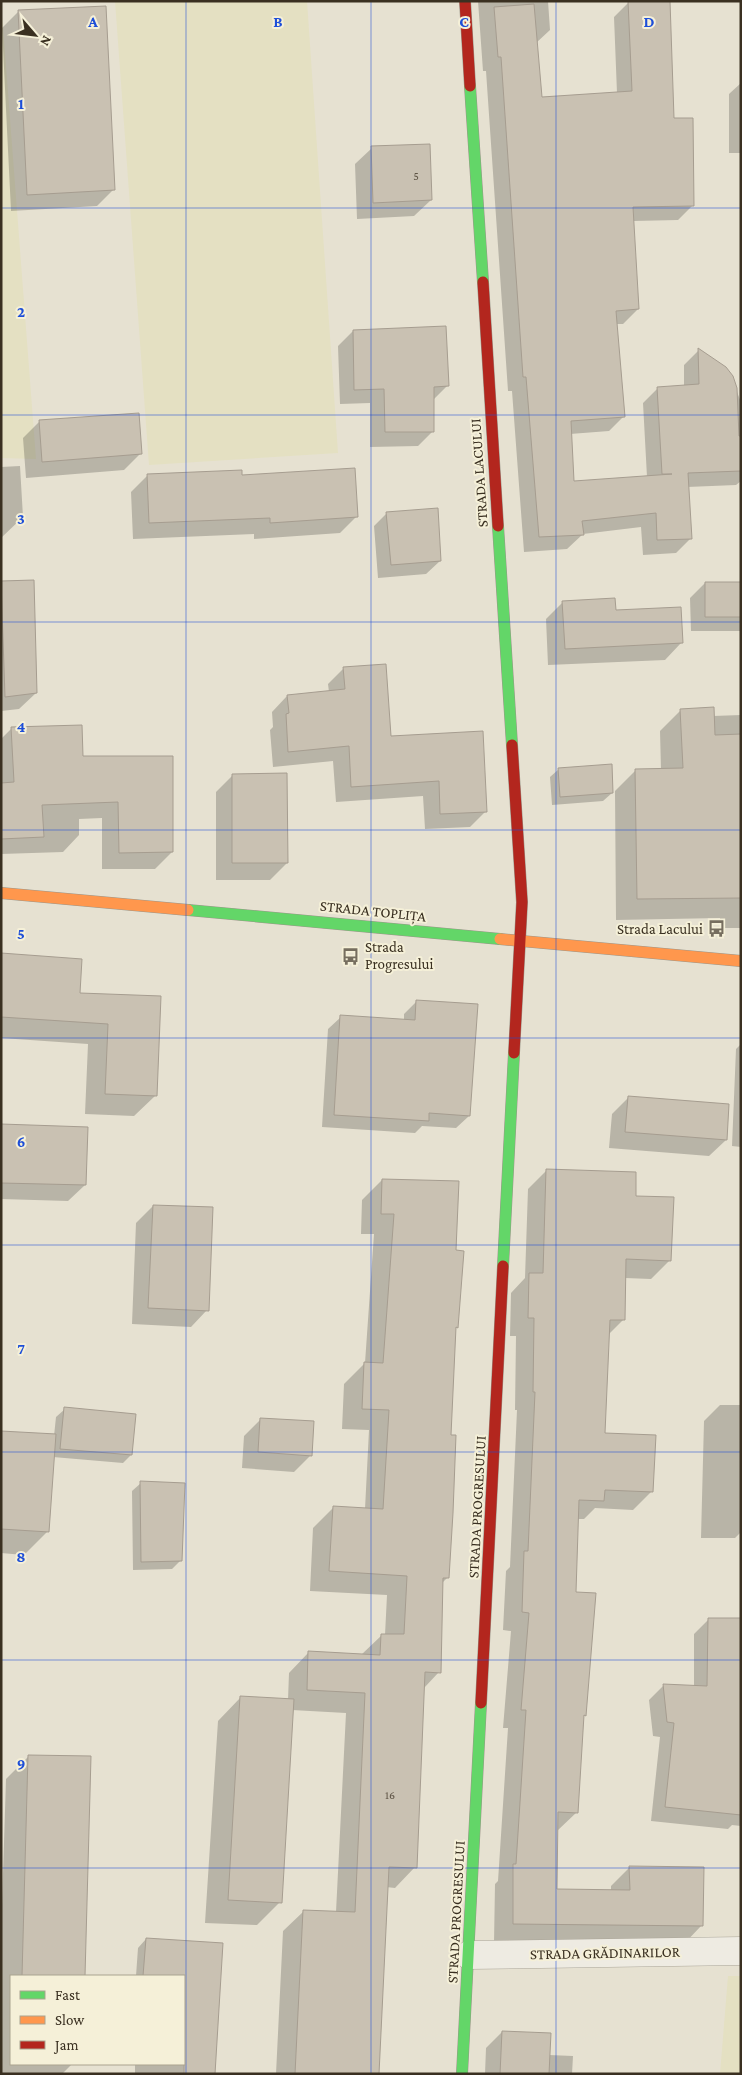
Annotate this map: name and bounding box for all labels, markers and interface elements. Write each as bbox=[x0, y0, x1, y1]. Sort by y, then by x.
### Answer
north arrow bbox=[10, 10, 60, 60]
text: A bbox=[87, 13, 98, 30]
text: B bbox=[273, 13, 283, 30]
text: C bbox=[459, 13, 469, 30]
text: D bbox=[643, 13, 655, 30]
text: N bbox=[37, 33, 56, 49]
text: 1 bbox=[18, 95, 24, 112]
house number: 5 bbox=[413, 169, 419, 183]
text: 2 bbox=[17, 303, 25, 320]
street label: STRADA LACULUI bbox=[467, 418, 491, 528]
text: 3 bbox=[17, 510, 25, 527]
text: 4 bbox=[17, 718, 26, 735]
street label: STRADA TOPLIȚA bbox=[319, 897, 427, 927]
bus stop icon: Strada Lacului bbox=[707, 919, 727, 939]
place label: Strada Lacului bbox=[617, 921, 703, 937]
text: 5 bbox=[17, 925, 25, 942]
place label: Strada Progresului bbox=[365, 939, 434, 973]
bus stop icon: Strada Progresului bbox=[341, 946, 361, 966]
text: 6 bbox=[17, 1133, 25, 1150]
text: 7 bbox=[17, 1340, 25, 1357]
street label: STRADA PROGRESULUI bbox=[465, 1435, 489, 1579]
text: 8 bbox=[16, 1548, 26, 1565]
text: 9 bbox=[17, 1755, 25, 1772]
house number: 16 bbox=[385, 1788, 395, 1802]
street label: STRADA PROGRESULUI bbox=[444, 1840, 468, 1984]
street label: STRADA GRĂDINARILOR bbox=[530, 1944, 681, 1962]
legend bbox=[10, 1975, 185, 2065]
text: Fast bbox=[55, 1987, 81, 2003]
text: Slow bbox=[55, 2012, 85, 2028]
text: Jam bbox=[53, 2037, 78, 2054]

